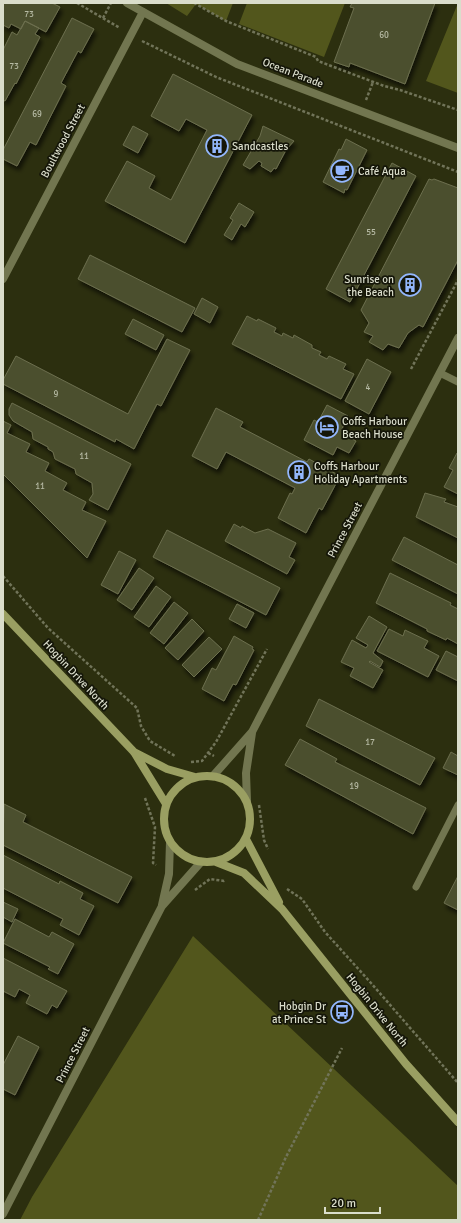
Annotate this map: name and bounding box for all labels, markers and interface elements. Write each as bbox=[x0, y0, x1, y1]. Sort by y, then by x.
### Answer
house number: 73 bbox=[24, 9, 34, 20]
house number: 60 bbox=[379, 30, 389, 41]
street label: Ocean Parade bbox=[261, 55, 325, 91]
house number: 73 bbox=[9, 61, 19, 72]
street label: Boultwood Street bbox=[38, 102, 88, 180]
house number: 69 bbox=[32, 109, 42, 120]
building icon: Sandcastles bbox=[204, 133, 230, 159]
place label: Sandcastles bbox=[232, 140, 289, 153]
cafe icon: Café Aqua bbox=[329, 158, 355, 184]
place label: Café Aqua bbox=[358, 165, 406, 178]
house number: 55 bbox=[366, 227, 376, 238]
building icon: Sunrise on the Beach bbox=[397, 272, 423, 298]
place label: Sunrise on the Beach bbox=[344, 273, 394, 299]
house number: 4 bbox=[366, 382, 371, 393]
house number: 9 bbox=[54, 389, 59, 400]
hotel icon: Coffs Harbour Beach House bbox=[314, 414, 340, 440]
place label: Coffs Harbour Beach House bbox=[342, 415, 407, 441]
house number: 11 bbox=[79, 451, 89, 462]
building icon: Coffs Harbour Holiday Apartments bbox=[286, 459, 312, 485]
place label: Coffs Harbour Holiday Apartments bbox=[314, 460, 408, 486]
house number: 11 bbox=[35, 481, 45, 492]
street label: Prince Street bbox=[325, 500, 365, 560]
street label: Hogbin Drive North bbox=[40, 637, 112, 713]
house number: 17 bbox=[365, 737, 375, 748]
house number: 19 bbox=[349, 781, 359, 792]
street label: Hogbin Drive North bbox=[343, 971, 411, 1049]
bus stop icon: Hobgin Dr at Prince St bbox=[329, 999, 355, 1025]
place label: Hobgin Dr at Prince St bbox=[272, 1000, 326, 1026]
street label: Prince Street bbox=[53, 1025, 93, 1085]
scale bar bbox=[325, 1189, 380, 1215]
text: 20 m bbox=[331, 1196, 356, 1211]

